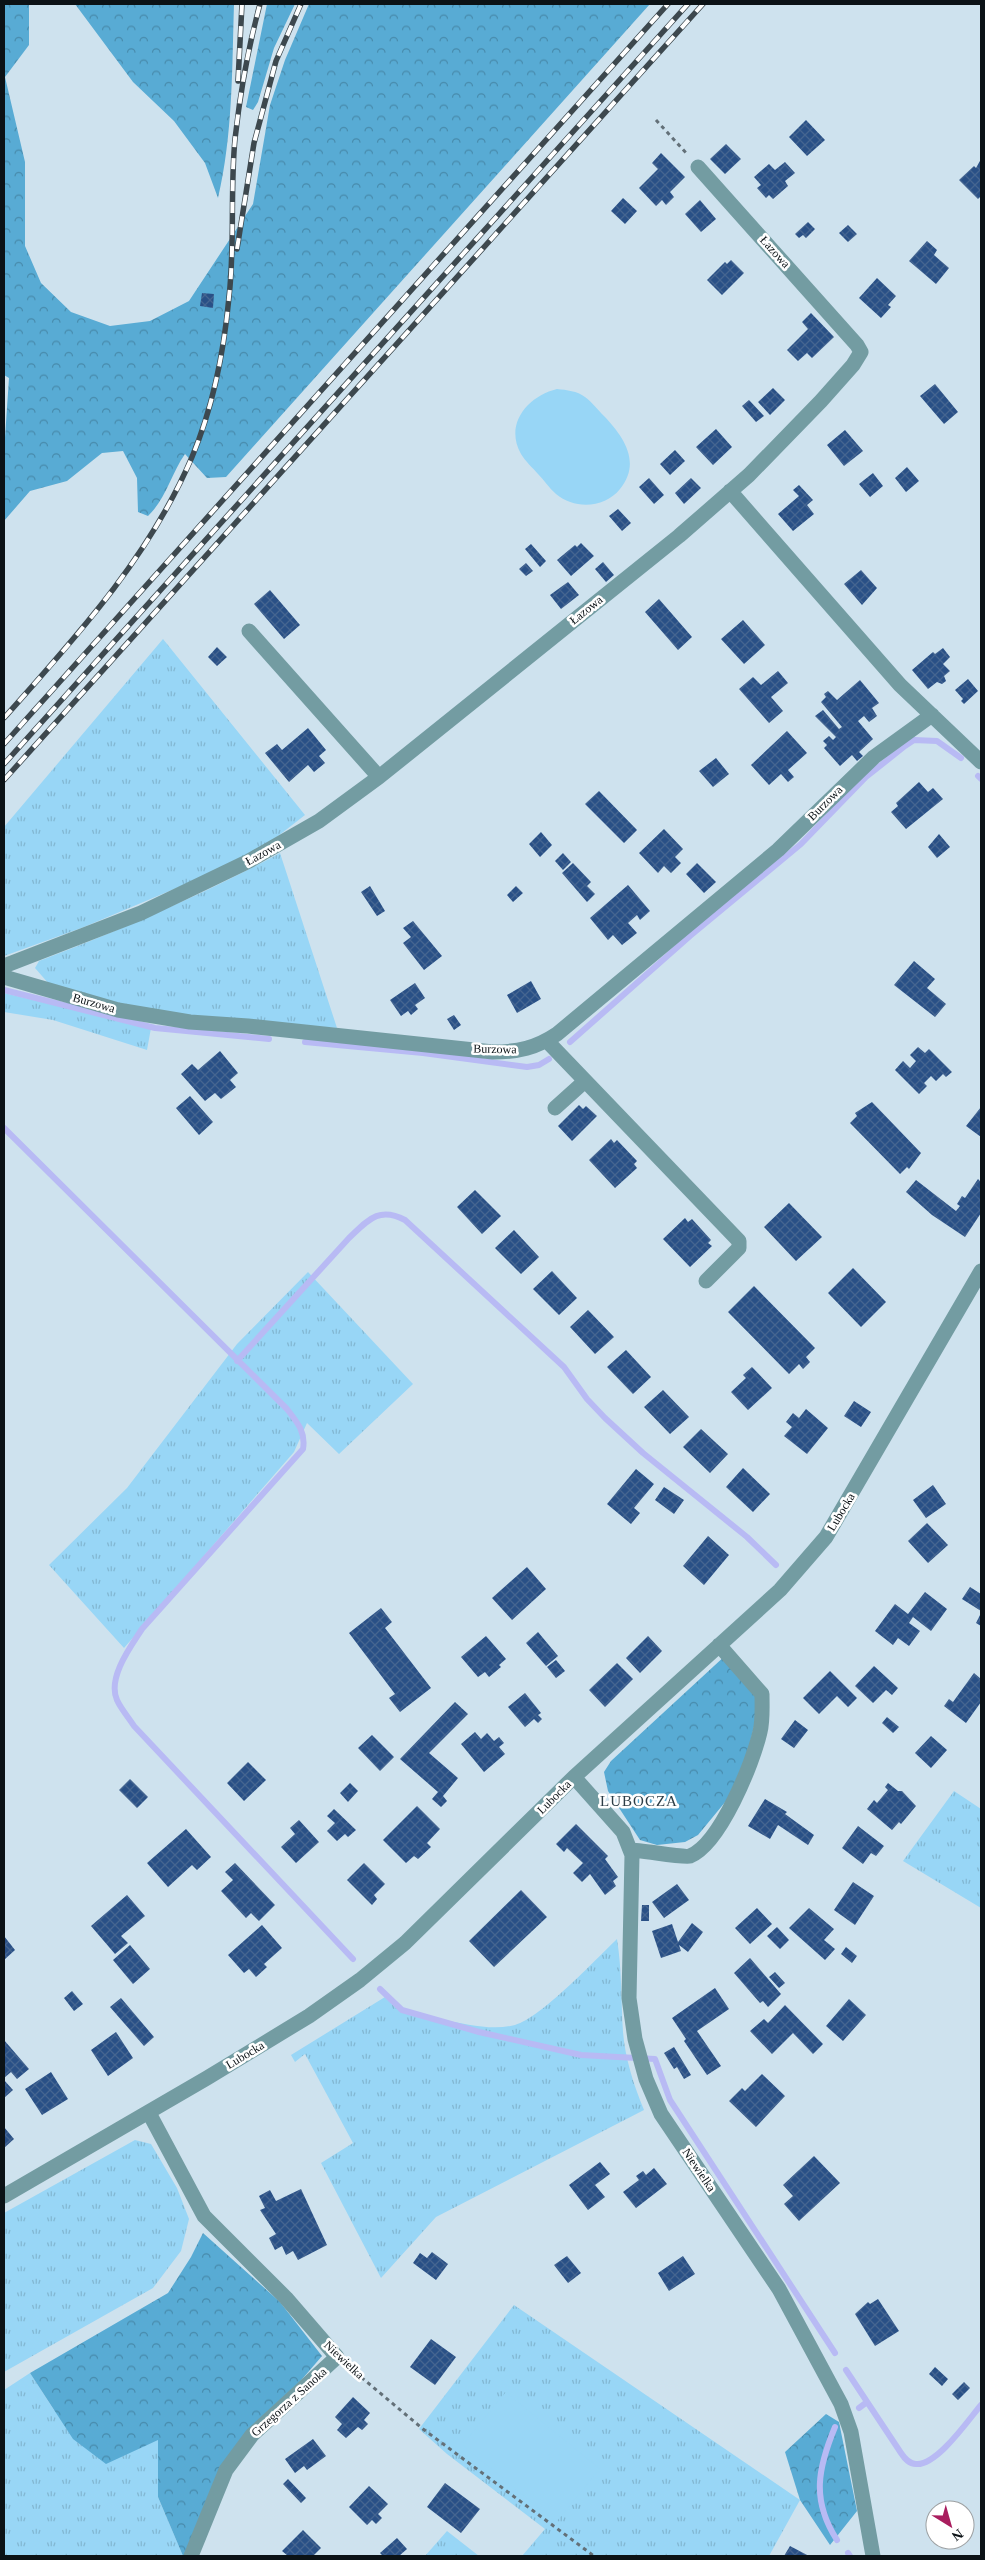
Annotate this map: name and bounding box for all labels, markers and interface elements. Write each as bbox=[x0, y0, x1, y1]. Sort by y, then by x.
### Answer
street label: Łazowa bbox=[757, 233, 793, 271]
street label: Łazowa bbox=[567, 592, 606, 627]
street label: Burzowa bbox=[805, 782, 846, 823]
street label: Łazowa bbox=[243, 837, 284, 868]
street label: Burzowa bbox=[71, 990, 117, 1016]
street label: Burzowa bbox=[473, 1042, 517, 1056]
street label: Lubocka bbox=[824, 1490, 858, 1534]
street label: Lubocka bbox=[534, 1777, 574, 1817]
district label: LUBOCZA bbox=[600, 1793, 678, 1809]
street label: Lubocka bbox=[223, 2038, 267, 2072]
street label: Niewielka bbox=[679, 2146, 719, 2195]
street label: Niewielka bbox=[321, 2338, 367, 2382]
street label: Grzegorza z Sanoka bbox=[248, 2364, 330, 2440]
north arrow bbox=[925, 2500, 975, 2550]
text: N bbox=[949, 2526, 966, 2544]

